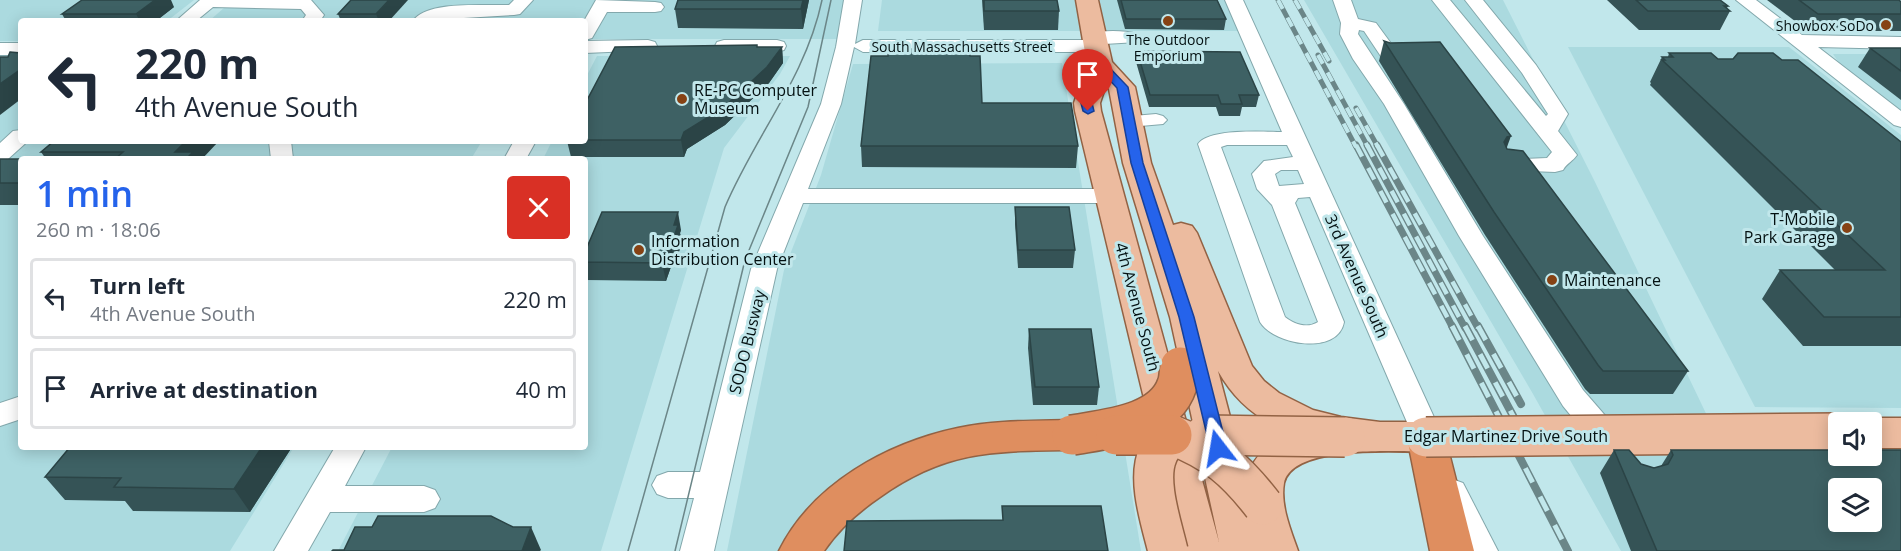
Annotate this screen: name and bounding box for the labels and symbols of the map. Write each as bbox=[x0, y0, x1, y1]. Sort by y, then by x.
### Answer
marker: The Outdoor Emporium bbox=[1161, 14, 1175, 28]
place label: Showbox SoDo bbox=[1776, 16, 1874, 35]
marker: Showbox SoDo bbox=[1879, 18, 1893, 32]
place label: The Outdoor Emporium bbox=[1126, 30, 1210, 65]
street label: South Massachusetts Street bbox=[871, 37, 1053, 56]
pin bbox=[1062, 49, 1113, 111]
place label: RE-PC Computer Museum bbox=[694, 79, 818, 119]
marker: RE-PC Computer Museum bbox=[675, 92, 689, 106]
place label: T-Mobile Park Garage bbox=[1744, 208, 1835, 248]
street label: 3rd Avenue South bbox=[1320, 211, 1394, 341]
marker: T-Mobile Park Garage bbox=[1840, 221, 1854, 235]
place label: Information Distribution Center bbox=[651, 230, 794, 270]
street label: 4th Avenue South bbox=[1110, 240, 1166, 374]
marker: Information Distribution Center bbox=[632, 243, 646, 257]
place label: Maintenance bbox=[1564, 269, 1661, 291]
marker: Maintenance bbox=[1545, 273, 1559, 287]
street label: SODO Busway bbox=[723, 287, 771, 396]
position arrow bbox=[1186, 416, 1250, 480]
street label: Edgar Martinez Drive South bbox=[1404, 425, 1608, 447]

